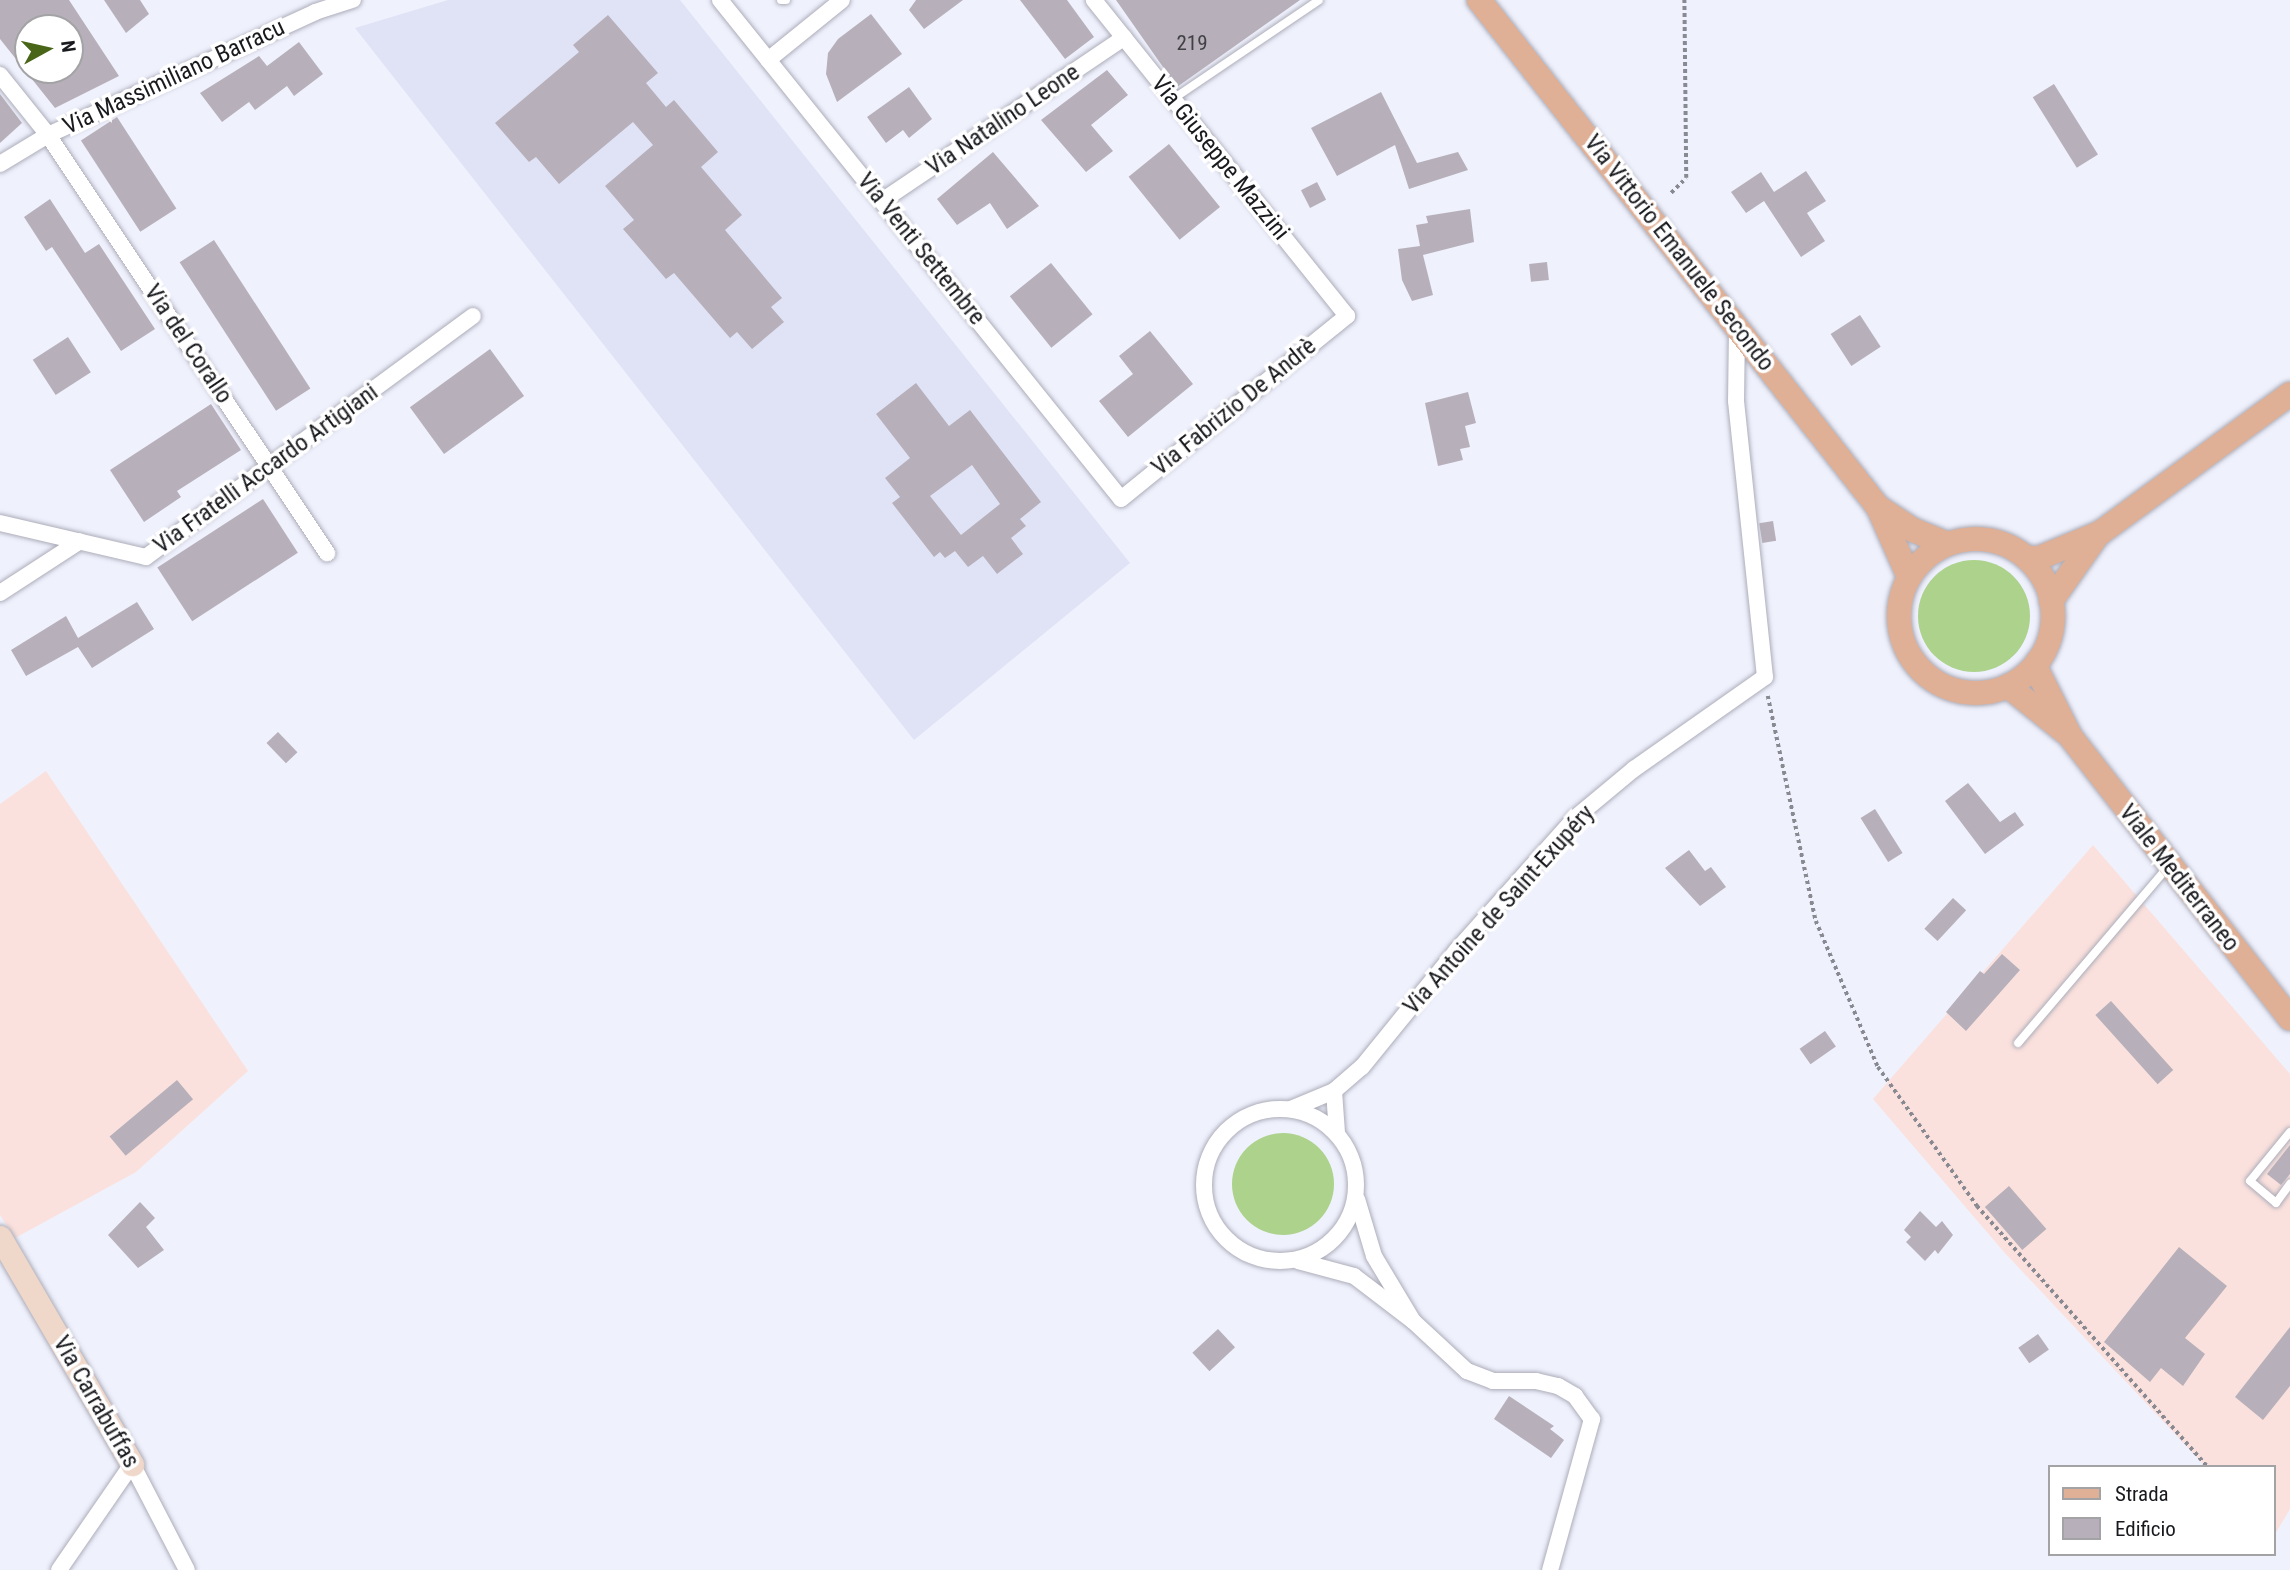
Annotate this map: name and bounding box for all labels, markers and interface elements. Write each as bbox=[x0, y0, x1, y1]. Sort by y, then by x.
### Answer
street label: Via Massimiliano Barracu bbox=[59, 13, 289, 141]
north arrow bbox=[14, 14, 84, 84]
house number: 219 bbox=[1176, 30, 1208, 56]
text: N bbox=[56, 39, 81, 54]
street label: Via Natalino Leone bbox=[921, 58, 1085, 182]
street label: Via Giuseppe Mazzini bbox=[1145, 70, 1295, 246]
street label: Via Vittorio Emanuele Secondo bbox=[1578, 129, 1780, 377]
street label: Via Venti Settembre bbox=[851, 167, 991, 331]
street label: Via del Corallo bbox=[138, 279, 238, 409]
street label: Via Fabrizio De Andrè bbox=[1146, 332, 1322, 482]
street label: Via Fratelli Accardo Artigiani bbox=[148, 378, 384, 560]
street label: Via Antoine de Saint-Exupéry bbox=[1397, 799, 1601, 1021]
street label: Viale Mediterraneo bbox=[2113, 799, 2245, 957]
street label: Via Carrabuffas bbox=[47, 1331, 145, 1473]
legend bbox=[2048, 1465, 2276, 1556]
text: Strada bbox=[2115, 1482, 2169, 1506]
text: Edificio bbox=[2115, 1517, 2176, 1541]

